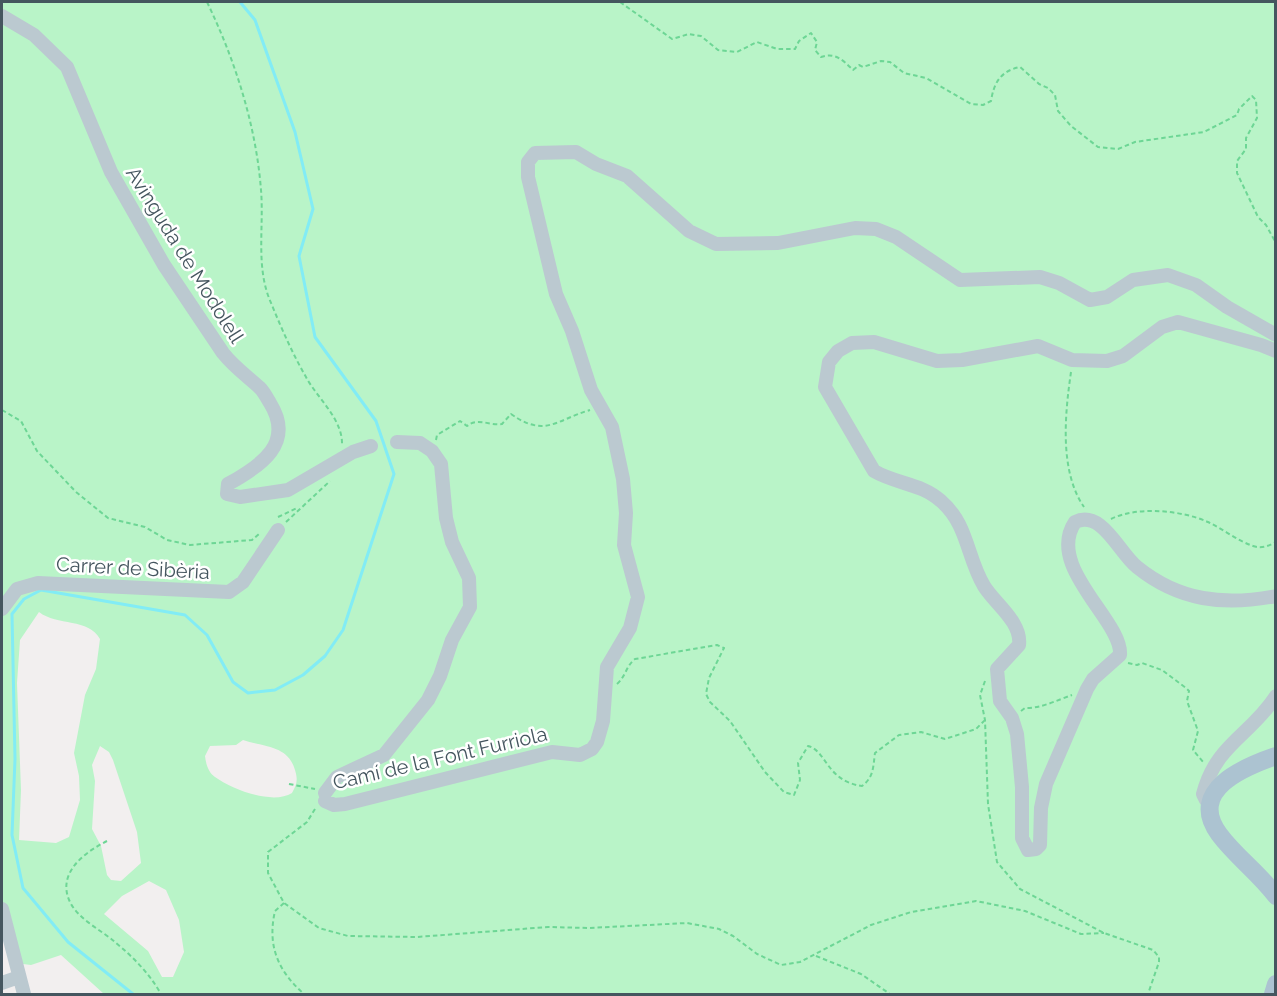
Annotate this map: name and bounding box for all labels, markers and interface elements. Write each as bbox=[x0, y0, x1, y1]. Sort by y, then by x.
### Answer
street label: Avinguda de Modolell bbox=[121, 162, 249, 348]
street label: Carrer de Sibèria bbox=[56, 552, 210, 584]
street label: Camí de la Font Furriola bbox=[331, 722, 549, 794]

